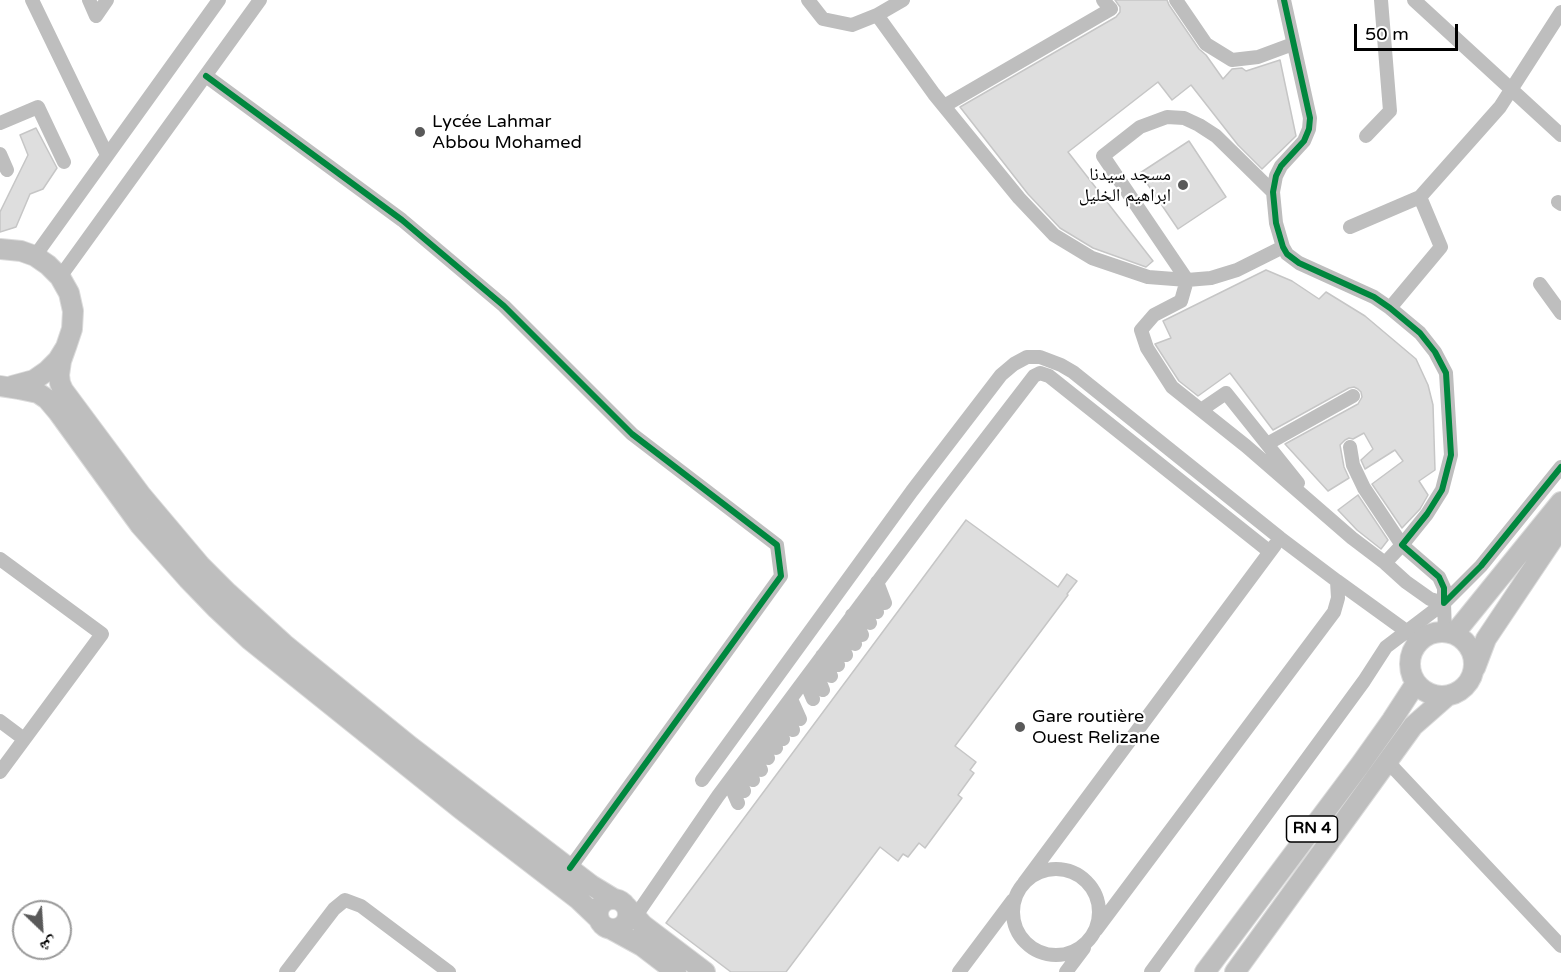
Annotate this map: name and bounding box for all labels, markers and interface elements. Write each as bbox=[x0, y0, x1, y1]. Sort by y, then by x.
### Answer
scale bar bbox=[1357, 12, 1460, 50]
text: 50 m bbox=[1365, 23, 1409, 45]
place label: Lycée Lahmar Abbou Mohamed bbox=[432, 111, 582, 154]
marker: Lycée Lahmar Abbou Mohamed bbox=[413, 125, 427, 139]
place label: مسجد سيدنا ابراهيم الخليل bbox=[1079, 164, 1171, 207]
marker: مسجد سيدنا ابراهيم الخليل bbox=[1176, 178, 1190, 192]
place label: Gare routière Ouest Relizane bbox=[1032, 706, 1160, 748]
marker: Gare routière Ouest Relizane bbox=[1013, 720, 1027, 734]
road number: RN 4 bbox=[1286, 816, 1338, 842]
north arrow bbox=[12, 900, 72, 960]
text: ش bbox=[37, 932, 61, 957]

